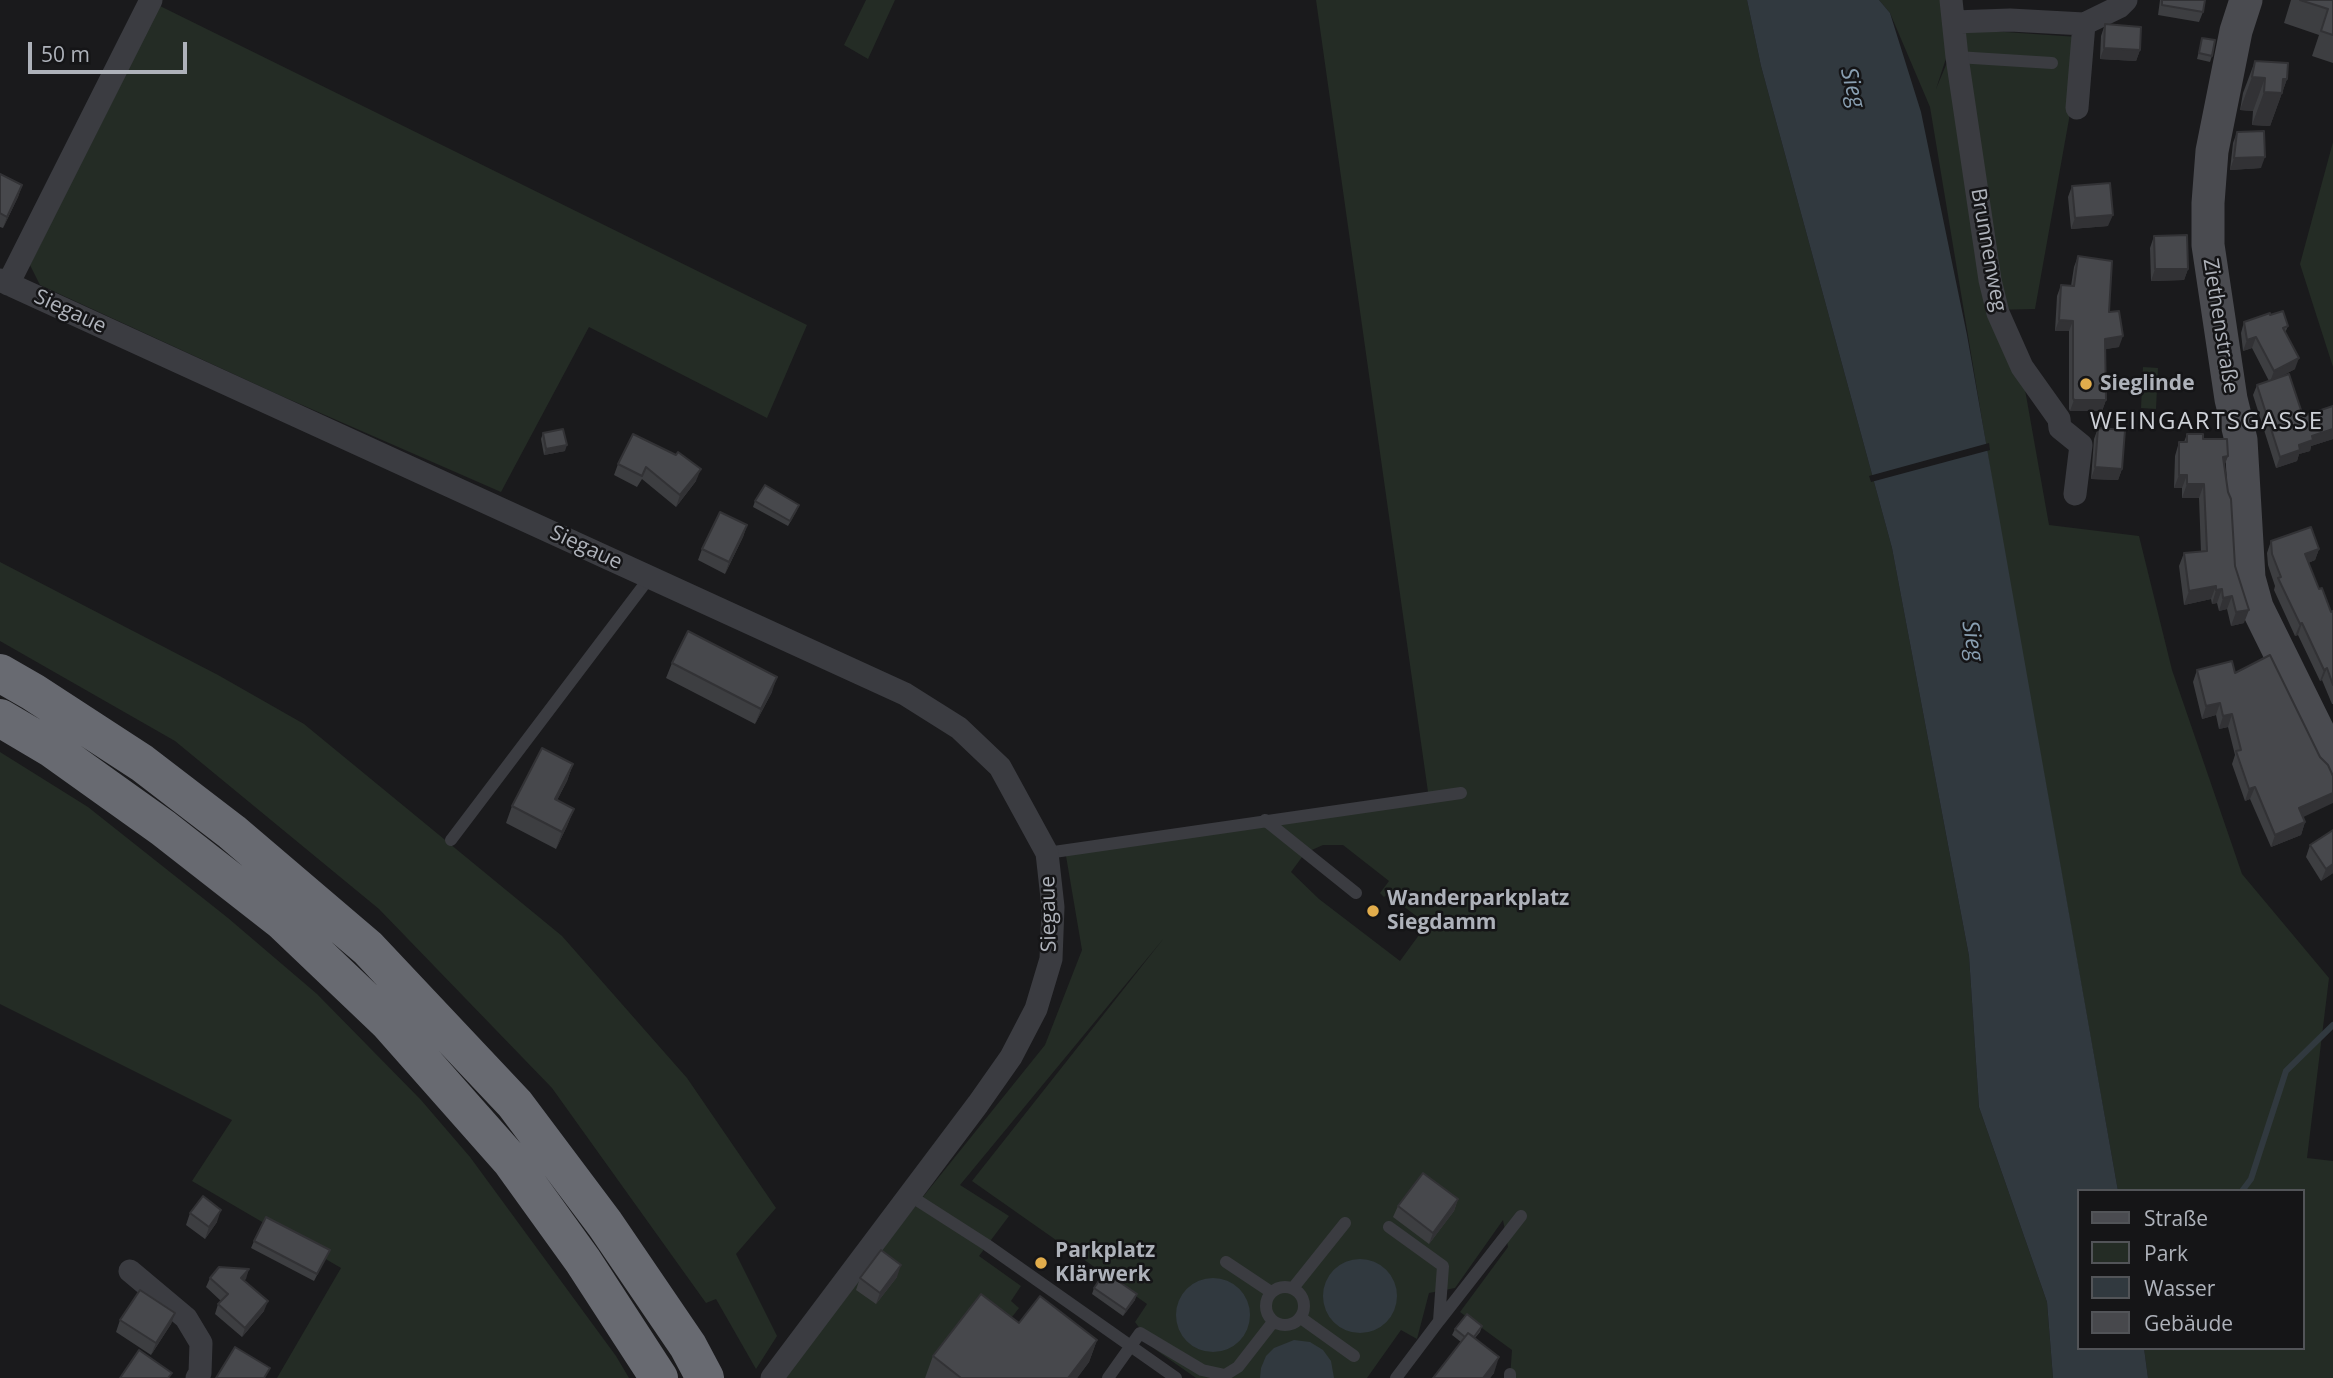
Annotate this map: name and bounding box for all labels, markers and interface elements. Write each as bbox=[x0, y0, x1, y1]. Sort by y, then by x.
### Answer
scale bar bbox=[32, 28, 191, 72]
text: 50 m bbox=[41, 40, 90, 68]
water label: Sieg bbox=[1834, 65, 1870, 111]
street label: Brunnenweg bbox=[1965, 186, 2011, 314]
street label: Ziethenstraße bbox=[2197, 256, 2243, 396]
street label: Siegaue bbox=[30, 284, 110, 340]
place label: Sieglinde bbox=[2100, 371, 2195, 397]
marker: Sieglinde bbox=[2078, 376, 2094, 392]
district label: WEINGARTSGASSE bbox=[2092, 408, 2322, 436]
street label: Siegaue bbox=[546, 520, 626, 576]
water label: Sieg bbox=[1955, 619, 1989, 663]
street label: Siegaue bbox=[1036, 876, 1062, 952]
place label: Wanderparkplatz Siegdamm bbox=[1387, 886, 1569, 936]
marker: Wanderparkplatz Siegdamm bbox=[1365, 903, 1381, 919]
legend bbox=[2078, 1189, 2305, 1350]
text: Straße bbox=[2144, 1204, 2208, 1232]
place label: Parkplatz Klärwerk bbox=[1055, 1238, 1155, 1288]
text: Park bbox=[2144, 1239, 2188, 1267]
marker: Parkplatz Klärwerk bbox=[1033, 1255, 1049, 1271]
text: Wasser bbox=[2144, 1274, 2215, 1302]
text: Gebäude bbox=[2144, 1309, 2233, 1337]

